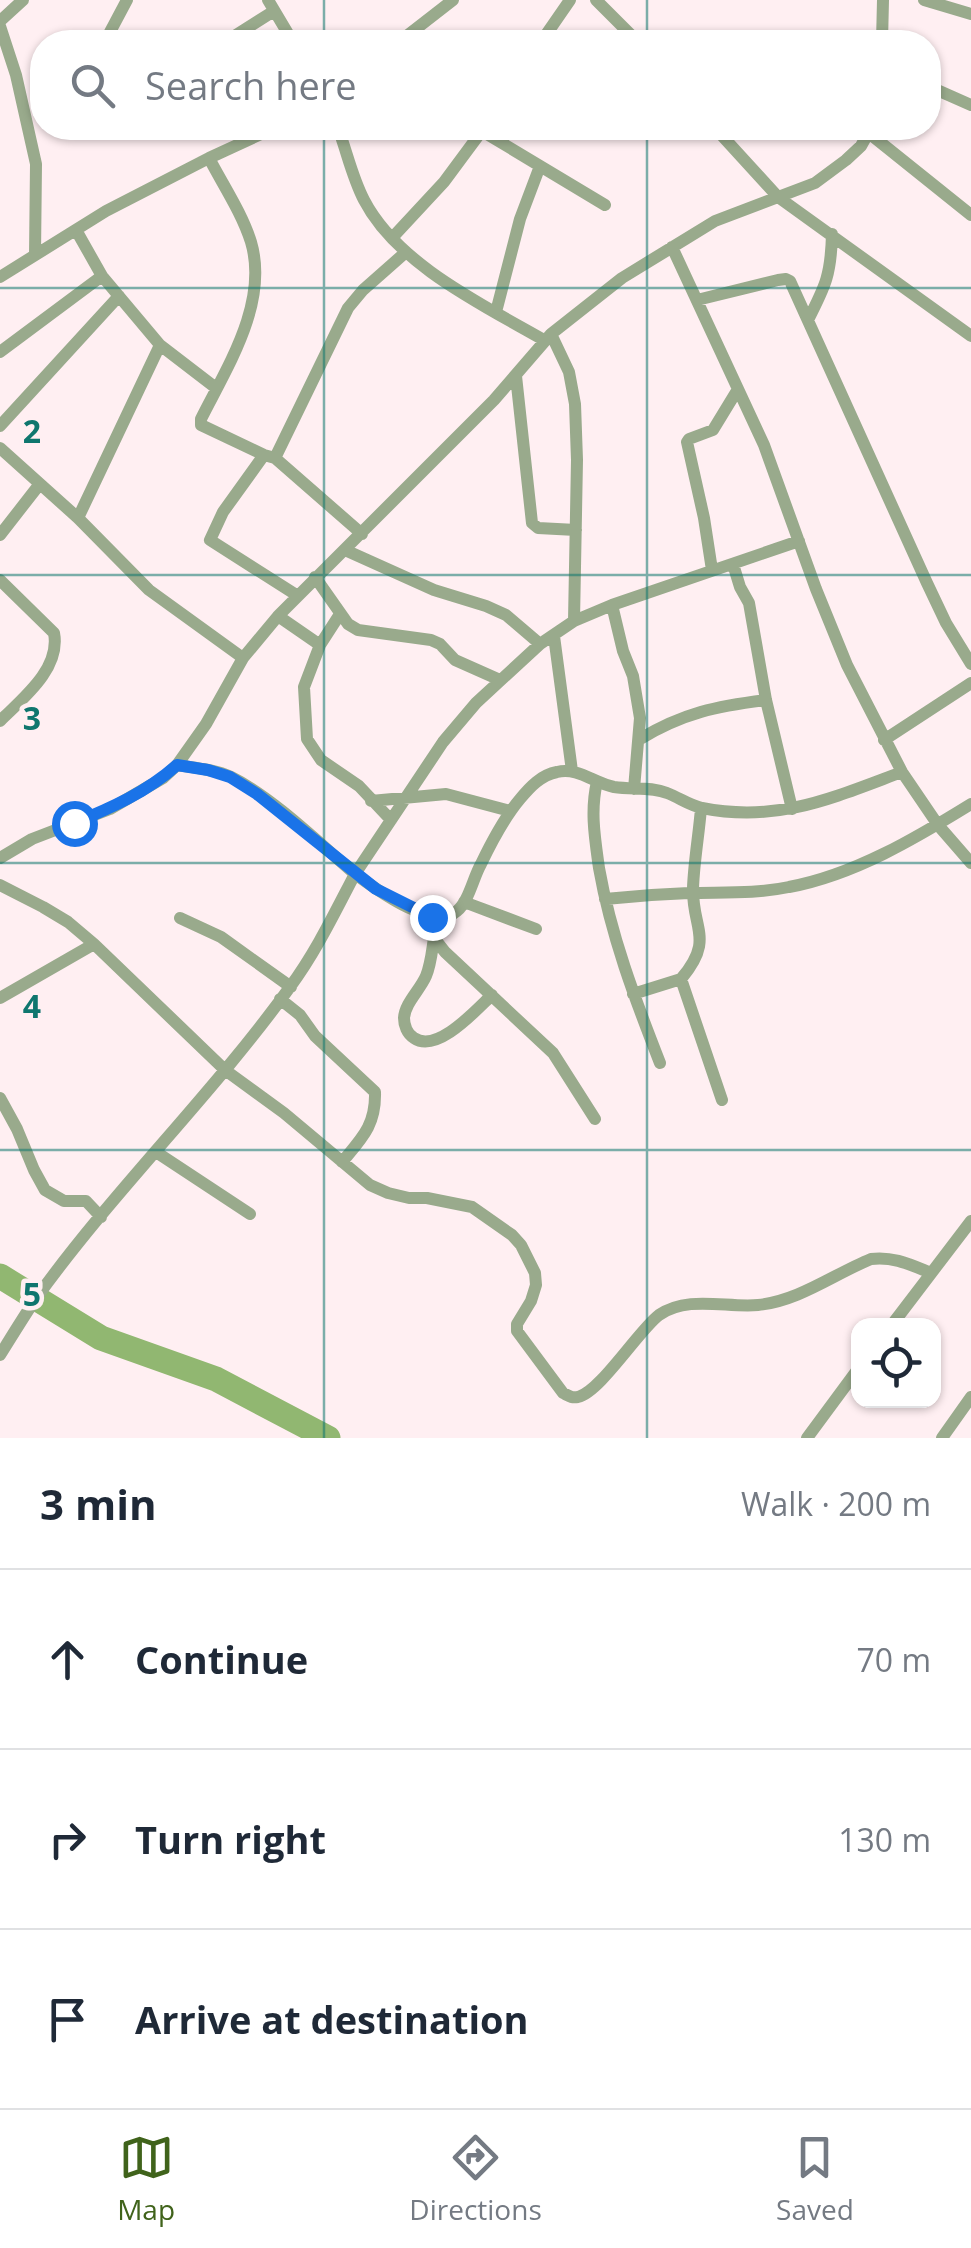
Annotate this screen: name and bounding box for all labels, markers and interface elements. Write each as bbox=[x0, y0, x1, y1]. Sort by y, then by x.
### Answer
search box bbox=[30, 30, 941, 140]
icon: search bbox=[65, 58, 120, 113]
text: Search here bbox=[145, 59, 357, 111]
text: 2 bbox=[23, 409, 41, 452]
text: 3 bbox=[23, 696, 41, 739]
route start bbox=[52, 801, 98, 847]
route end bbox=[410, 895, 456, 941]
text: 4 bbox=[23, 984, 41, 1027]
text: 5 bbox=[23, 1272, 41, 1315]
map controls bbox=[851, 1318, 941, 1408]
button: locate bbox=[851, 1318, 941, 1408]
text: 3 min bbox=[40, 1475, 157, 1532]
text: Walk · 200 m bbox=[741, 1482, 931, 1525]
icon: ahead bbox=[40, 1632, 95, 1687]
text: Continue bbox=[135, 1633, 308, 1685]
text: 70 m bbox=[856, 1638, 931, 1681]
icon: right bbox=[40, 1812, 95, 1867]
text: Turn right bbox=[135, 1813, 326, 1865]
text: 130 m bbox=[838, 1818, 931, 1861]
icon: arrive bbox=[40, 1992, 95, 2047]
text: Arrive at destination bbox=[135, 1993, 529, 2045]
tab: Map bbox=[117, 2130, 175, 2228]
tab: Directions bbox=[409, 2130, 542, 2228]
tab: Saved bbox=[776, 2130, 854, 2228]

